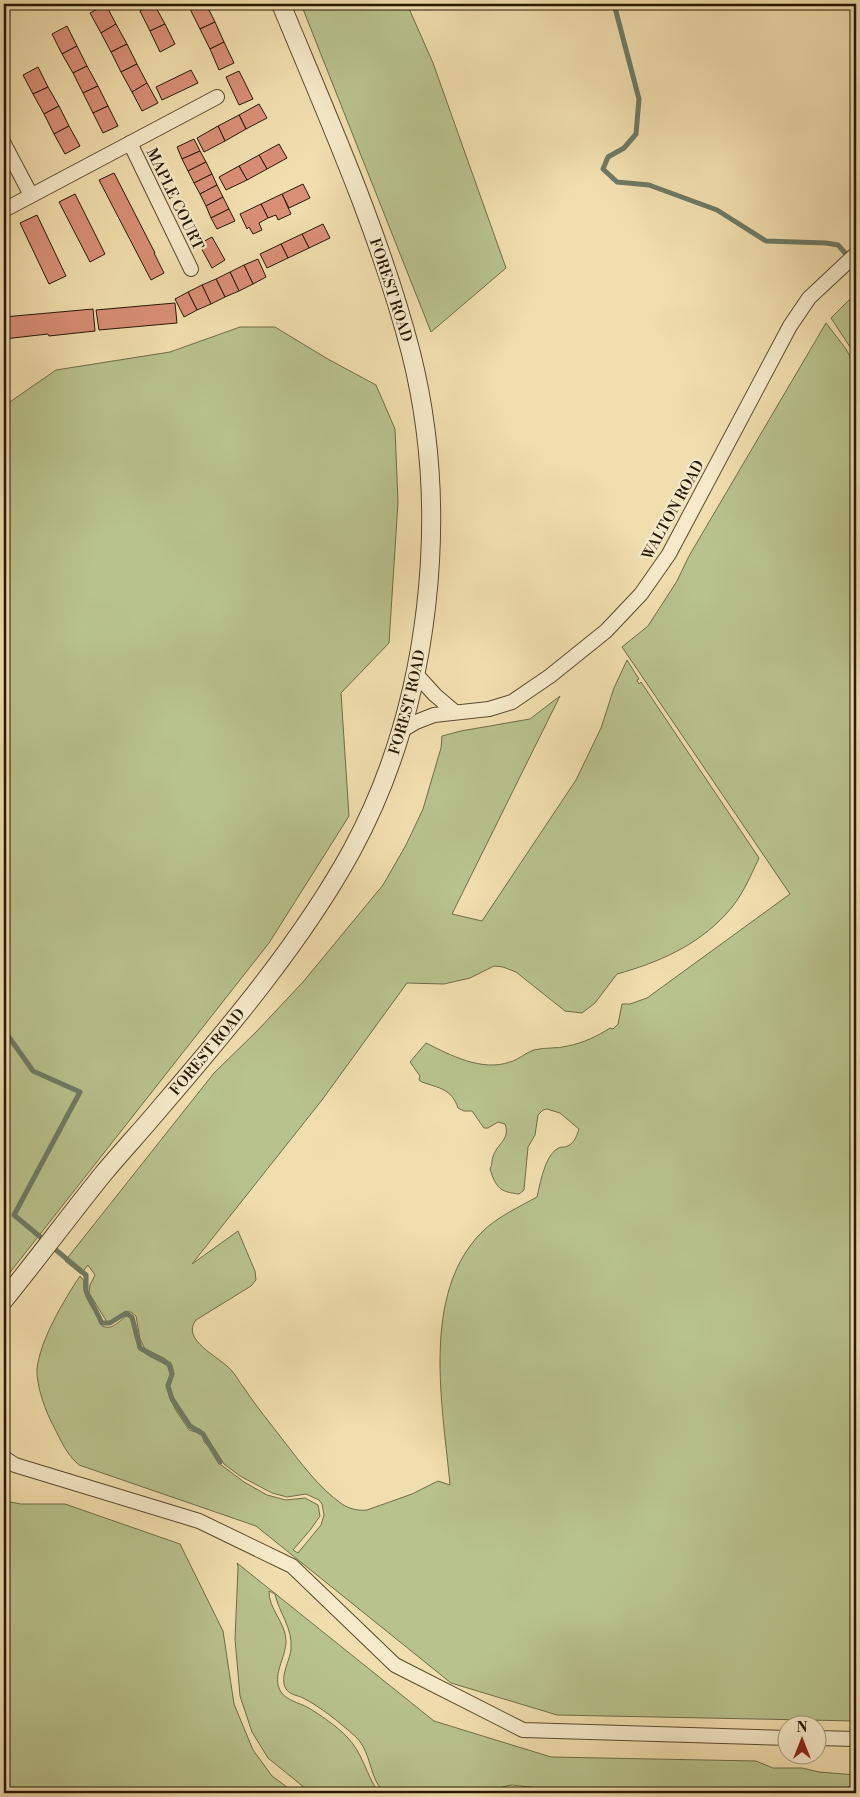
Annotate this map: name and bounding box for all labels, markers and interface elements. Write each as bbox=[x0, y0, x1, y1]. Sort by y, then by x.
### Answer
street label: MAPLE COURT bbox=[142, 145, 208, 254]
street label: FOREST ROAD bbox=[365, 236, 416, 344]
street label: WALTON ROAD bbox=[638, 457, 709, 564]
street label: FOREST ROAD bbox=[385, 648, 430, 757]
street label: FOREST ROAD bbox=[166, 1005, 250, 1100]
north arrow bbox=[778, 1714, 828, 1764]
text: N bbox=[796, 1719, 808, 1737]

